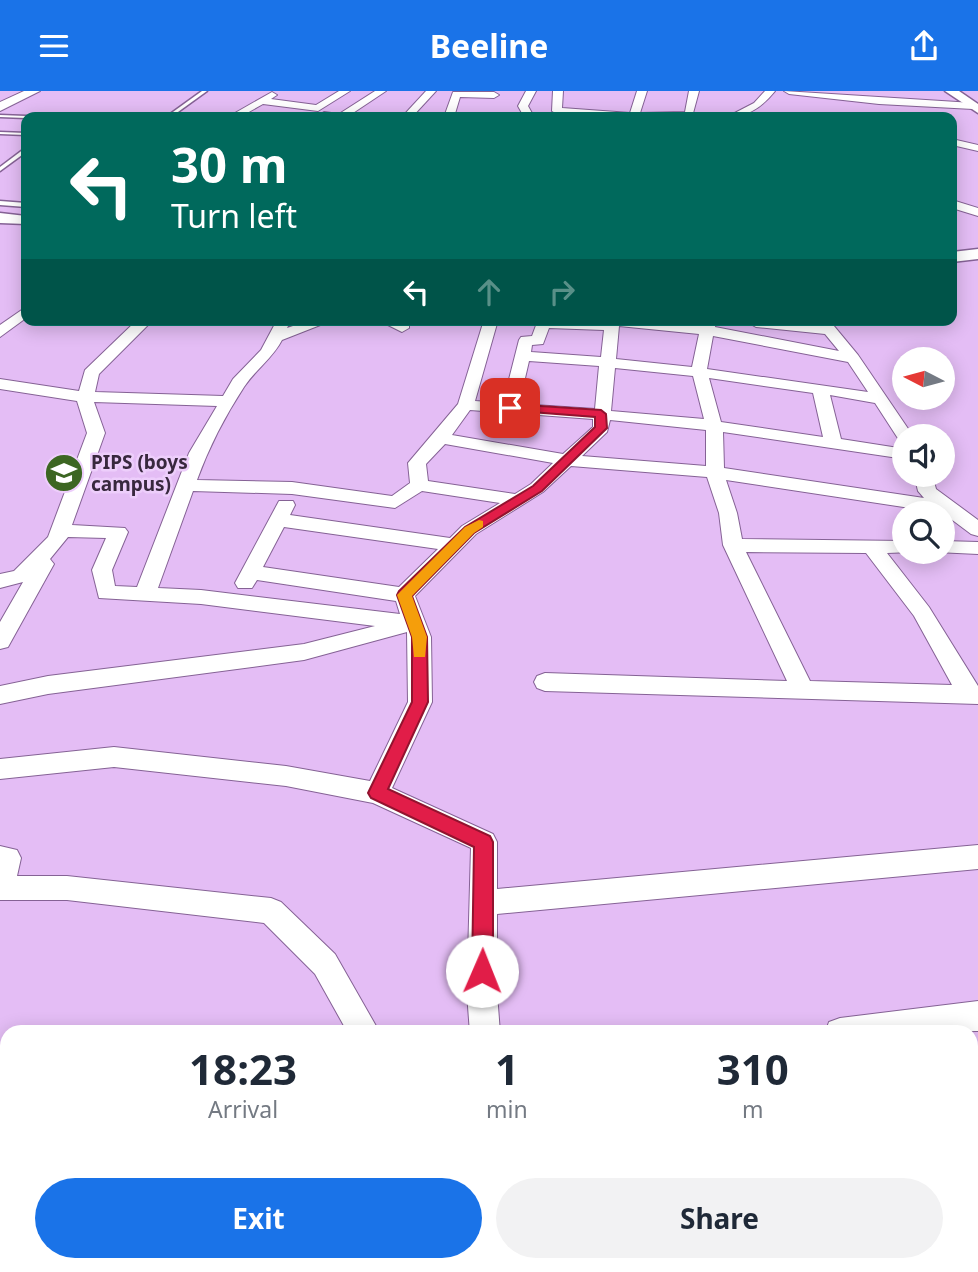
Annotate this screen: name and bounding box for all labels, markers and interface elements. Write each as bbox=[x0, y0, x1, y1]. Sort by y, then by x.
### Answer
text: Beeline bbox=[430, 24, 548, 67]
icon: menu bbox=[35, 27, 73, 65]
icon: share bbox=[905, 27, 943, 65]
text: 30 m bbox=[171, 131, 288, 197]
icon: left bbox=[56, 140, 147, 231]
text: Turn left bbox=[171, 194, 297, 237]
icon: left bbox=[397, 273, 435, 311]
icon: ahead bbox=[470, 273, 508, 311]
icon: right bbox=[543, 273, 581, 311]
north arrow bbox=[892, 347, 956, 409]
map controls bbox=[892, 347, 955, 564]
pin bbox=[480, 378, 540, 438]
icon: arrive bbox=[491, 389, 529, 427]
button: sound bbox=[892, 424, 955, 487]
place label: PIPS (boys campus) bbox=[91, 449, 188, 497]
school or university icon: PIPS (boys campus) bbox=[43, 452, 85, 494]
button: search bbox=[892, 501, 955, 564]
position arrow bbox=[445, 934, 519, 1008]
text: 18:23 bbox=[189, 1040, 297, 1097]
text: 1 bbox=[495, 1040, 519, 1097]
text: 310 bbox=[717, 1040, 789, 1097]
text: Arrival bbox=[208, 1093, 278, 1125]
text: min bbox=[486, 1093, 528, 1125]
text: m bbox=[742, 1093, 764, 1125]
button: Exit bbox=[35, 1178, 482, 1258]
button: Share bbox=[496, 1178, 943, 1258]

